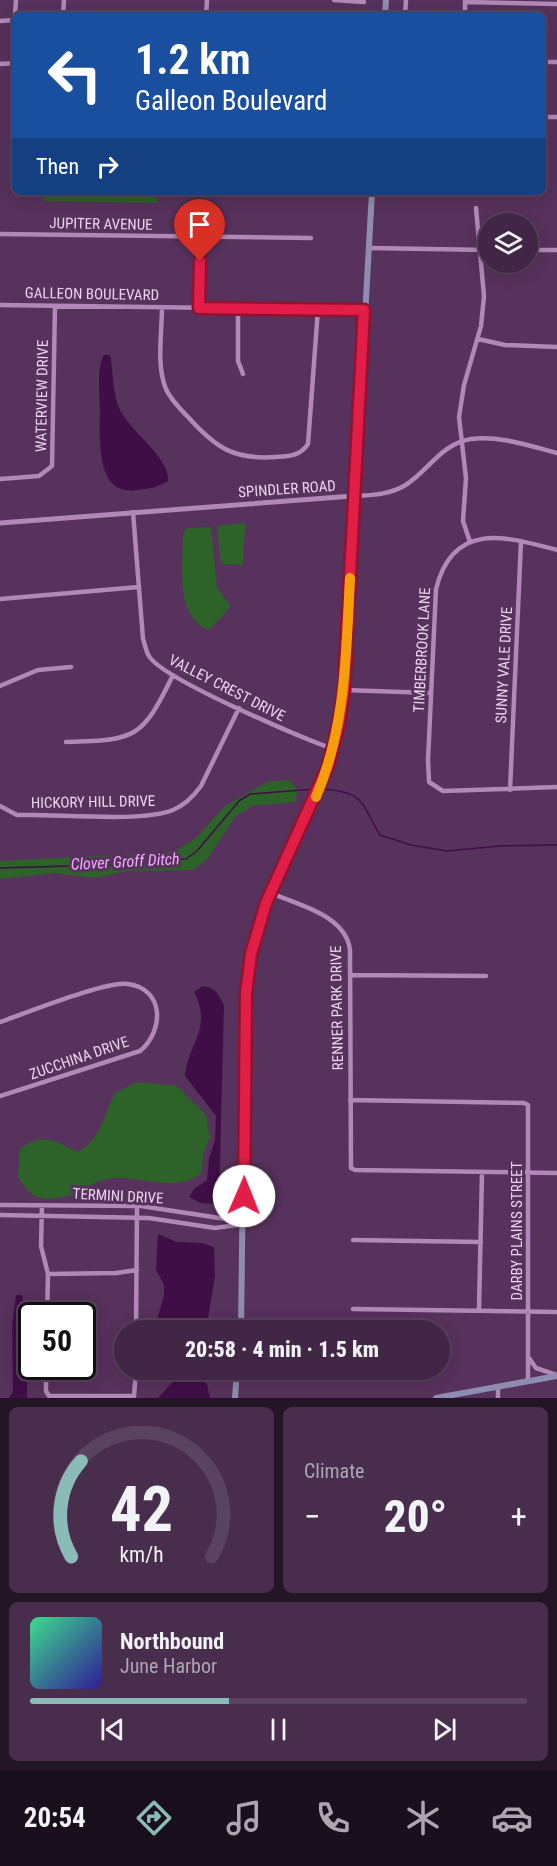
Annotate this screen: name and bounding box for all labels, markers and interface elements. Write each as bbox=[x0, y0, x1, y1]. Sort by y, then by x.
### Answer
text: 1.2 km bbox=[135, 35, 251, 84]
icon: left bbox=[36, 36, 114, 114]
text: Galleon Boulevard bbox=[135, 85, 327, 117]
icon: right bbox=[91, 150, 124, 183]
text: Then bbox=[36, 154, 79, 179]
pin bbox=[174, 199, 225, 261]
icon: arrive bbox=[183, 208, 216, 241]
map controls bbox=[478, 213, 538, 273]
button: layers bbox=[478, 213, 538, 273]
street label: JUPITER AVENUE bbox=[49, 214, 153, 234]
street label: GALLEON BOULEVARD bbox=[25, 284, 159, 304]
street label: WATERVIEW DRIVE bbox=[32, 340, 52, 452]
street label: SPINDLER ROAD bbox=[238, 477, 336, 501]
street label: TIMBERBROOK LANE bbox=[410, 587, 434, 713]
street label: SUNNY VALE DRIVE bbox=[492, 606, 516, 724]
street label: VALLEY CREST DRIVE bbox=[166, 651, 288, 725]
street label: HICKORY HILL DRIVE bbox=[31, 792, 155, 812]
water label: Clover Groff Ditch bbox=[70, 849, 180, 874]
street label: RENNER PARK DRIVE bbox=[327, 946, 347, 1070]
street label: ZUCCHINA DRIVE bbox=[27, 1033, 131, 1083]
street label: DARBY PLAINS STREET bbox=[508, 1161, 526, 1301]
position arrow bbox=[212, 1164, 276, 1228]
street label: TERMINI DRIVE bbox=[72, 1185, 164, 1207]
speed limit sign: 50 bbox=[18, 1302, 96, 1380]
text: 20:58 · 4 min · 1.5 km bbox=[185, 1337, 379, 1362]
text: Climate bbox=[304, 1459, 364, 1483]
text: 42 bbox=[110, 1473, 173, 1546]
text: 20° bbox=[384, 1490, 447, 1543]
text: − bbox=[304, 1497, 321, 1536]
text: + bbox=[511, 1497, 527, 1536]
text: km/h bbox=[119, 1542, 164, 1567]
text: Northbound bbox=[120, 1629, 224, 1654]
text: June Harbor bbox=[120, 1654, 217, 1678]
icon: previous bbox=[96, 1713, 129, 1746]
icon: pause bbox=[262, 1713, 295, 1746]
icon: next bbox=[428, 1713, 461, 1746]
icon: directions bbox=[133, 1797, 175, 1839]
icon: music bbox=[223, 1797, 265, 1839]
icon: phone bbox=[312, 1797, 354, 1839]
icon: climate bbox=[402, 1797, 444, 1839]
icon: car bbox=[491, 1797, 533, 1839]
text: 20:54 bbox=[24, 1802, 86, 1834]

